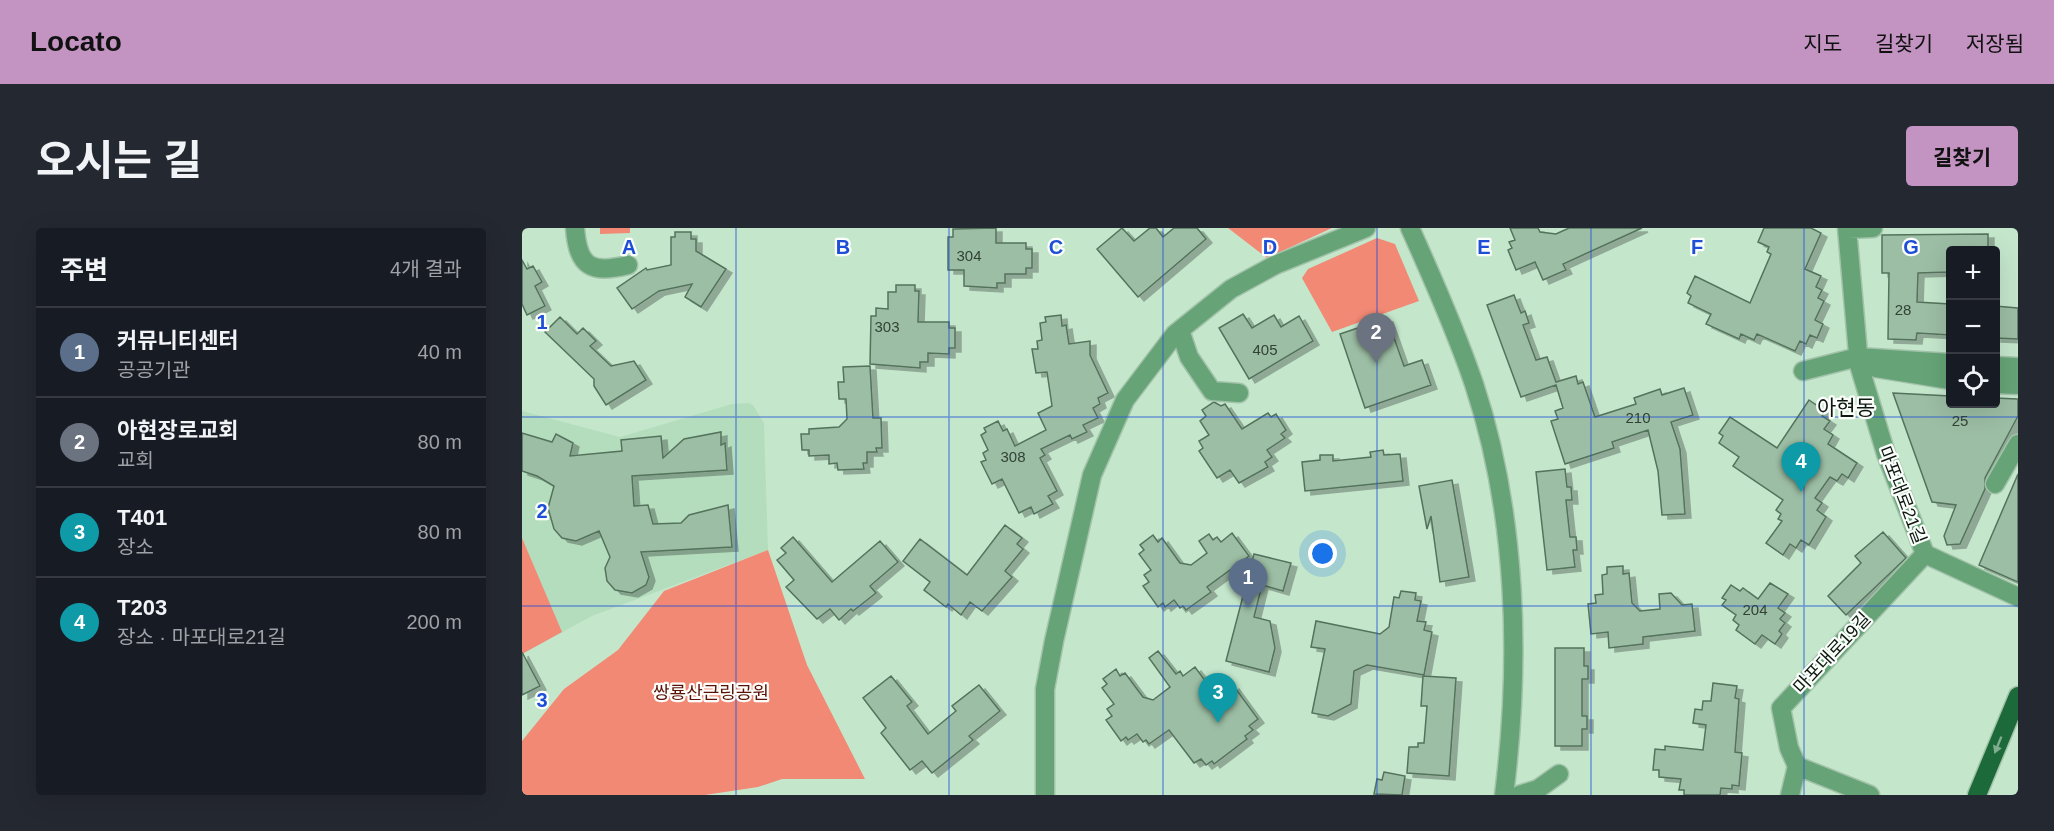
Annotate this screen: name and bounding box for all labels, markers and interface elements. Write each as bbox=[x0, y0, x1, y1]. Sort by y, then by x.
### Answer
text: Locato bbox=[30, 26, 122, 57]
text: 지도 bbox=[1803, 32, 1842, 55]
text: 길찾기 bbox=[1875, 32, 1933, 55]
text: 저장됨 bbox=[1966, 32, 2024, 55]
button: 길찾기 bbox=[1906, 126, 2018, 186]
text: 오시는 길 bbox=[36, 137, 202, 184]
text: A bbox=[622, 236, 636, 258]
text: B bbox=[836, 236, 850, 258]
text: C bbox=[1049, 236, 1063, 258]
text: D bbox=[1263, 236, 1277, 258]
text: E bbox=[1477, 236, 1491, 258]
text: F bbox=[1691, 236, 1703, 258]
text: G bbox=[1903, 236, 1919, 258]
map controls bbox=[1946, 246, 2000, 408]
button: + bbox=[1946, 246, 2000, 300]
house number: 304 bbox=[956, 247, 982, 264]
text: 주변 bbox=[60, 255, 108, 285]
text: 4개 결과 bbox=[390, 258, 462, 280]
button: − bbox=[1946, 300, 2000, 354]
house number: 28 bbox=[1895, 301, 1911, 318]
text: 1 bbox=[536, 311, 548, 333]
pin: 2 bbox=[1356, 314, 1396, 363]
house number: 303 bbox=[874, 318, 900, 335]
text: 커뮤니티센터 bbox=[117, 328, 238, 353]
text: 1 bbox=[74, 341, 85, 363]
text: 40 m bbox=[418, 341, 462, 363]
house number: 405 bbox=[1252, 341, 1278, 358]
button: locate bbox=[1946, 354, 2000, 408]
text: 공공기관 bbox=[117, 359, 191, 381]
district label: 아현동 bbox=[1817, 396, 1875, 419]
house number: 210 bbox=[1625, 409, 1651, 426]
house number: 25 bbox=[1952, 412, 1968, 429]
text: 아현장로교회 bbox=[117, 418, 238, 443]
text: 2 bbox=[74, 431, 85, 453]
text: 80 m bbox=[418, 431, 462, 453]
pin: 4 bbox=[1782, 442, 1820, 492]
street label: 마포대로21길 bbox=[1874, 443, 1930, 547]
house number: 308 bbox=[1000, 448, 1026, 465]
text: 교회 bbox=[117, 449, 154, 471]
text: 2 bbox=[536, 500, 548, 522]
text: T401 bbox=[117, 505, 167, 530]
text: 3 bbox=[74, 521, 85, 543]
text: 80 m bbox=[418, 521, 462, 543]
text: 장소 bbox=[117, 536, 154, 558]
your location bbox=[1308, 539, 1337, 568]
pin: 1 bbox=[1228, 558, 1268, 608]
text: T203 bbox=[117, 595, 167, 620]
house number: 204 bbox=[1742, 601, 1768, 618]
street label: 마포대로19길 bbox=[1790, 609, 1874, 697]
text: 4 bbox=[74, 611, 85, 633]
text: 200 m bbox=[406, 611, 462, 633]
text: 장소 · 마포대로21길 bbox=[117, 626, 286, 648]
pin: 3 bbox=[1198, 674, 1238, 723]
park label: 쌍룡산근링공원 bbox=[653, 683, 769, 703]
text: 3 bbox=[536, 689, 548, 711]
one-way arrow bbox=[1993, 737, 2003, 755]

